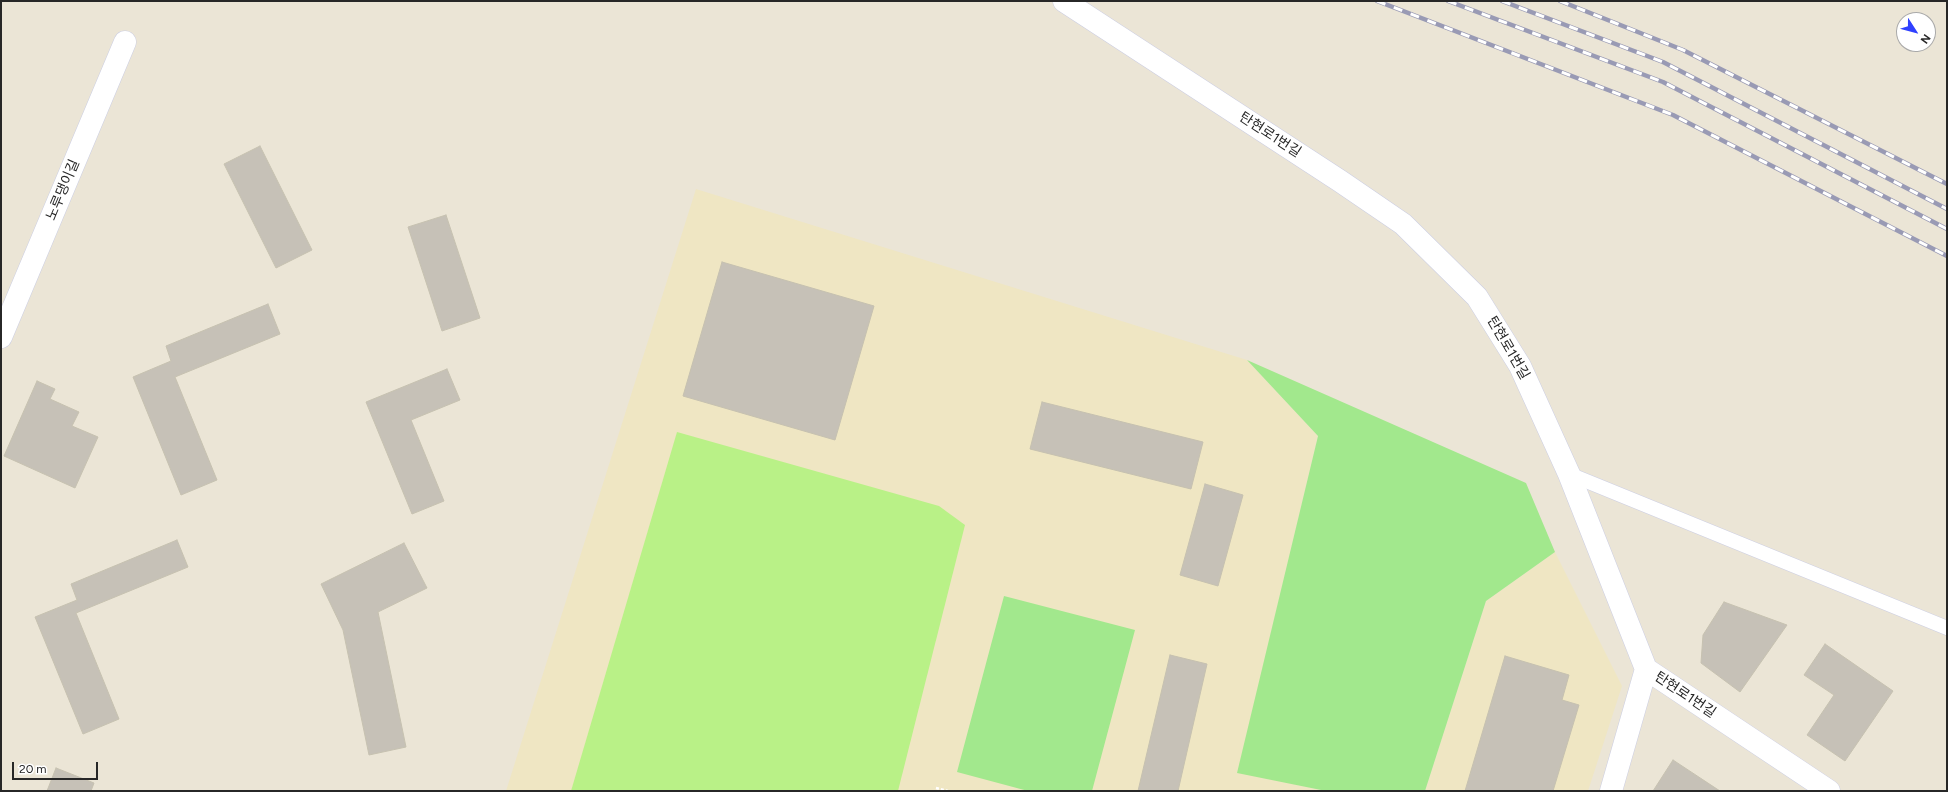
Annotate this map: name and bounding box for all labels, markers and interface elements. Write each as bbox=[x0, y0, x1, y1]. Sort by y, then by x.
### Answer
north arrow bbox=[1896, 12, 1936, 52]
text: N bbox=[1918, 31, 1933, 46]
street label: 탄현로1번길 bbox=[1236, 109, 1304, 161]
street label: 노루댕이길 bbox=[43, 157, 83, 223]
street label: 탄현로1번길 bbox=[1483, 313, 1533, 383]
street label: 탄현로1번길 bbox=[1651, 668, 1719, 722]
scale bar bbox=[14, 754, 100, 780]
text: 20 m bbox=[19, 762, 47, 776]

